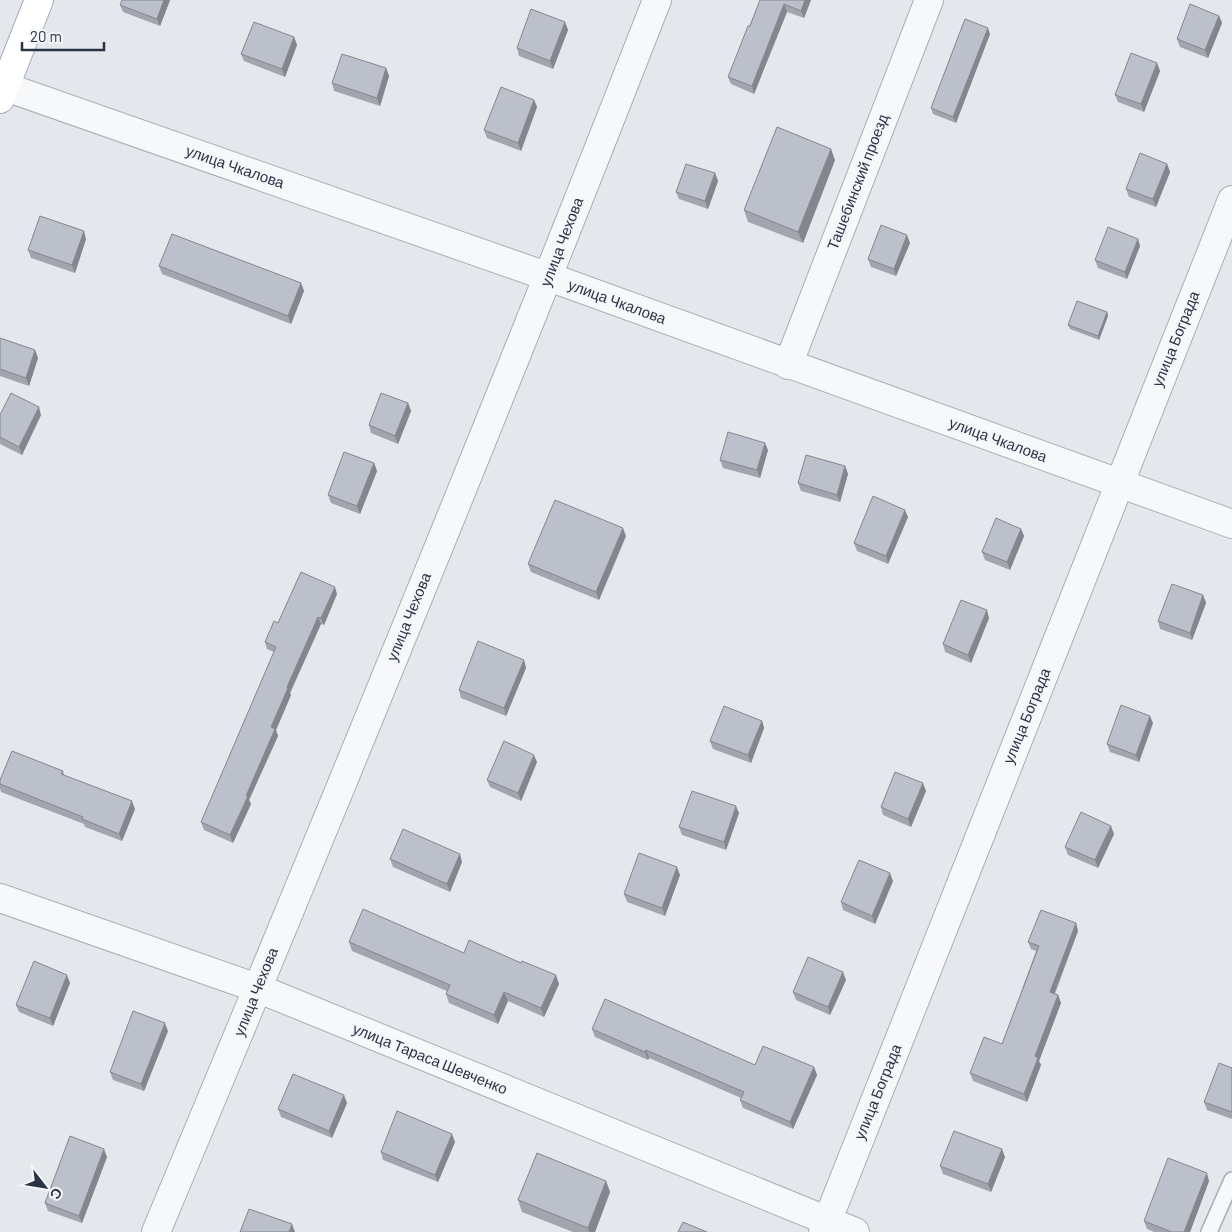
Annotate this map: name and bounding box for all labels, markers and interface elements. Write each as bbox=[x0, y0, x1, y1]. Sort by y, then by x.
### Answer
scale bar bbox=[22, 20, 105, 52]
text: 20 m bbox=[30, 27, 62, 45]
street label: Ташебинский проезд bbox=[823, 111, 891, 252]
street label: улица Чкалова bbox=[184, 141, 288, 192]
street label: улица Чехова bbox=[536, 194, 587, 289]
street label: улица Чкалова bbox=[566, 275, 669, 327]
street label: улица Бограда bbox=[1148, 288, 1203, 389]
street label: улица Чкалова bbox=[947, 413, 1050, 465]
street label: улица Чехова bbox=[382, 569, 434, 664]
street label: улица Бограда bbox=[999, 665, 1054, 766]
street label: улица Чехова bbox=[229, 944, 281, 1039]
street label: улица Тараса Шевченко bbox=[350, 1019, 510, 1097]
street label: улица Бограда bbox=[850, 1041, 905, 1142]
north arrow bbox=[20, 1162, 70, 1212]
text: С bbox=[47, 1185, 66, 1203]

